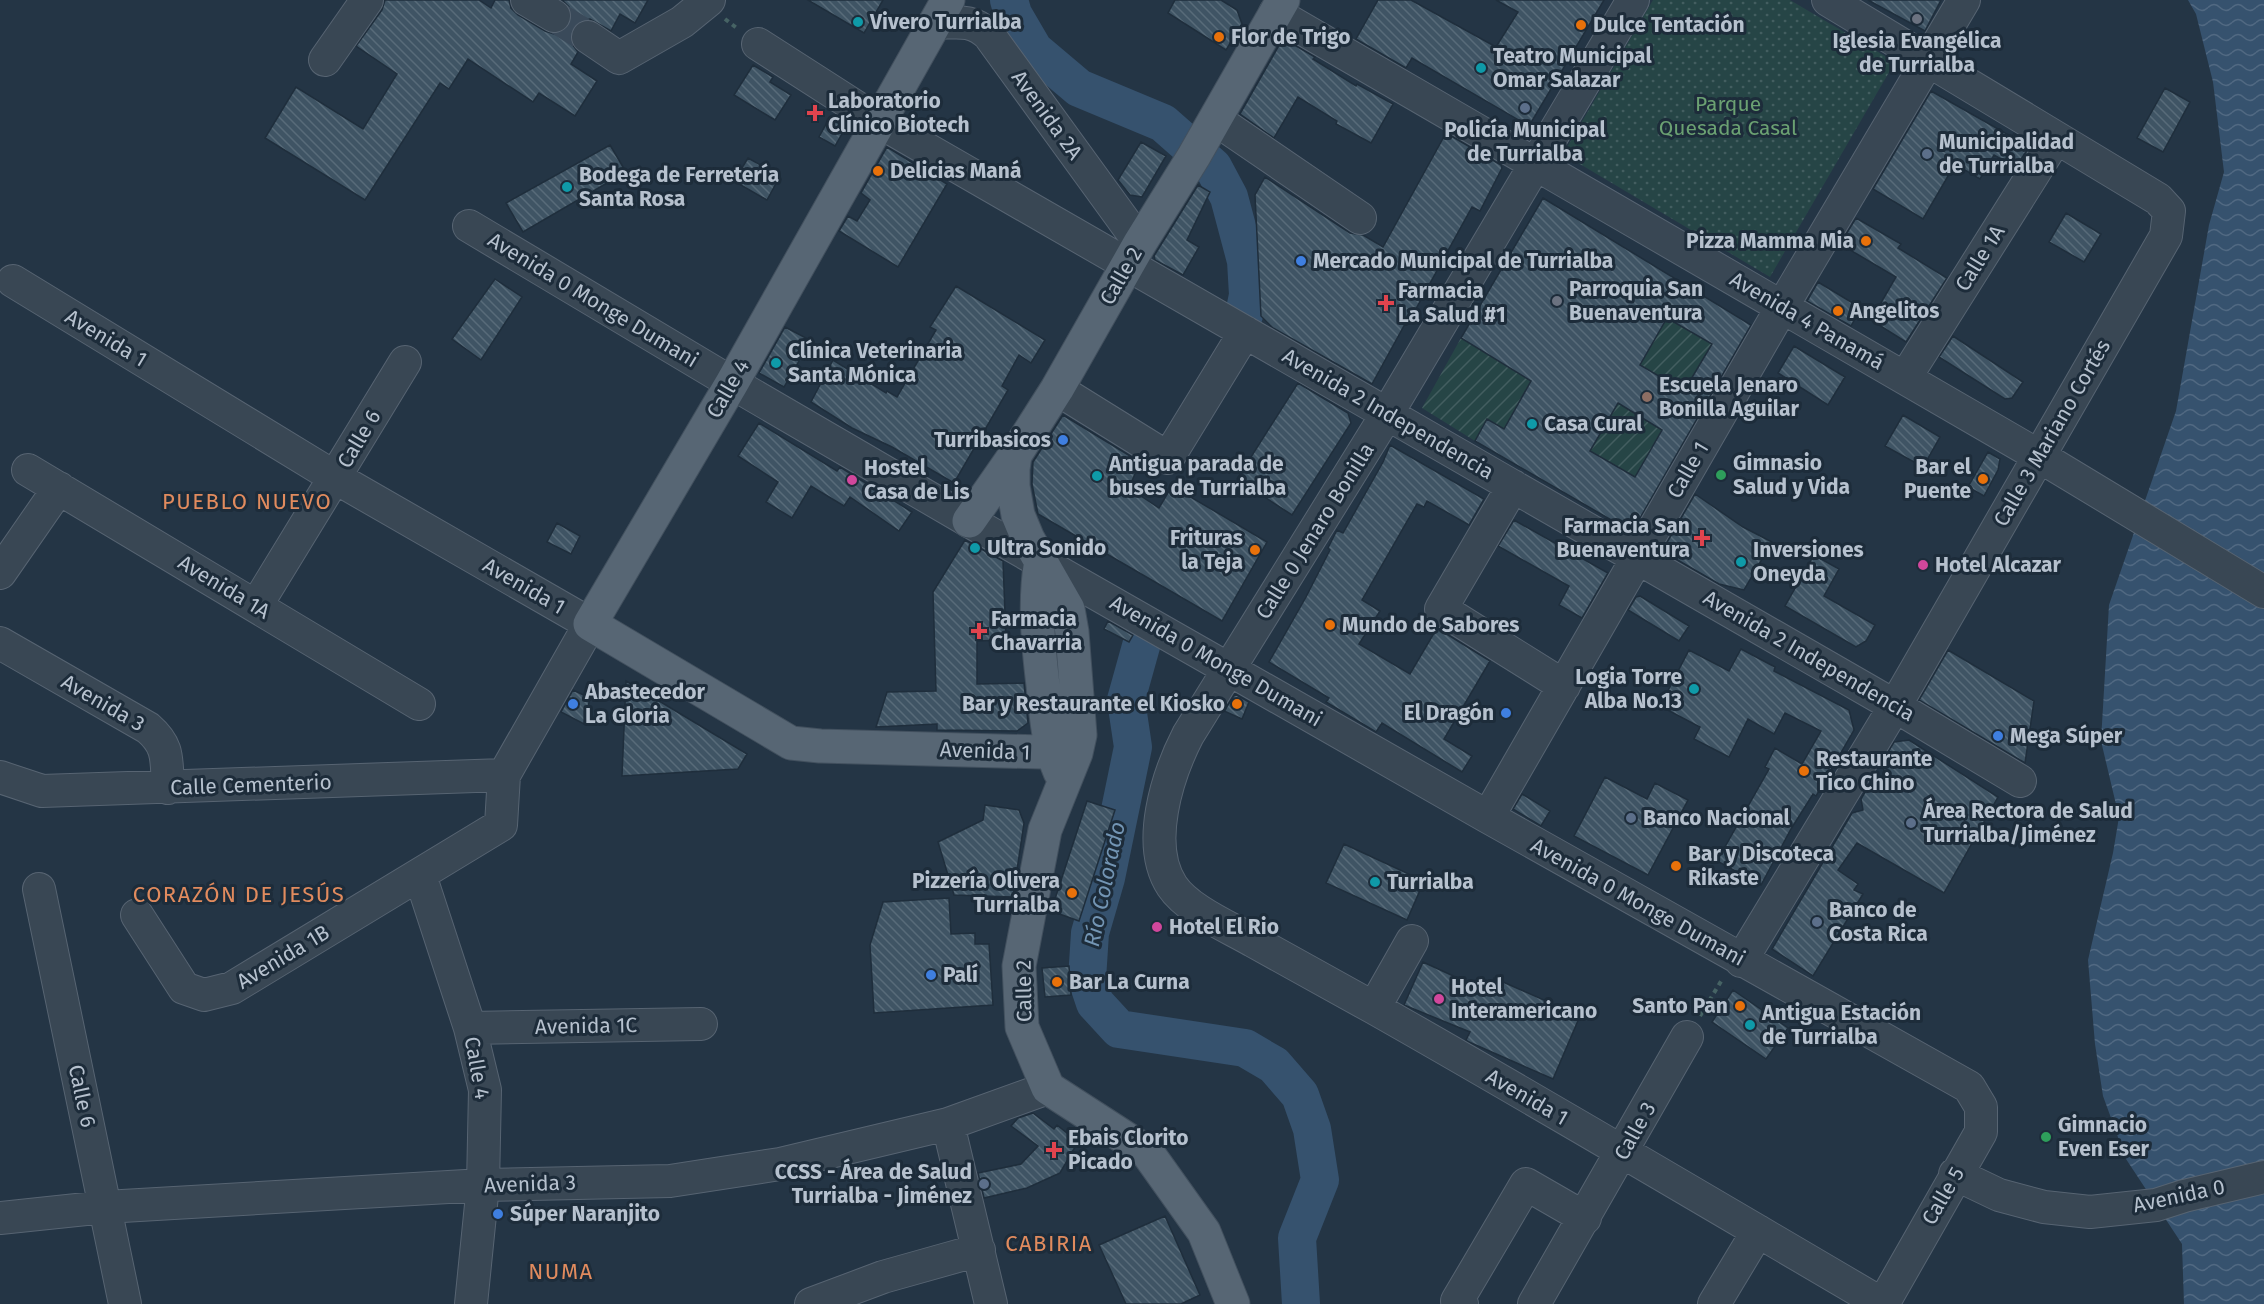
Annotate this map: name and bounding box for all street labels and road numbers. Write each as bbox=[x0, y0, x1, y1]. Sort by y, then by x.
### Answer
street label: Avenida 2A bbox=[1006, 65, 1088, 165]
street label: Calle 1A bbox=[1950, 220, 2010, 296]
street label: Avenida 0 Monge Dumani bbox=[483, 227, 703, 373]
street label: Calle 2 bbox=[1094, 242, 1148, 310]
street label: Avenida 4 Panamá bbox=[1725, 266, 1889, 376]
street label: Avenida 1 bbox=[60, 304, 152, 372]
street label: Calle 3 Mariano Cortés bbox=[1988, 335, 2116, 531]
street label: Avenida 2 Independencia bbox=[1278, 343, 1498, 485]
street label: Calle 4 bbox=[701, 355, 755, 423]
street label: Calle 6 bbox=[332, 405, 386, 473]
street label: Calle 1 bbox=[1661, 437, 1715, 503]
street label: Calle 0 Jenaro Bonilla bbox=[1250, 438, 1380, 624]
street label: Avenida 1A bbox=[173, 549, 275, 625]
street label: Avenida 1 bbox=[478, 552, 570, 620]
street label: Avenida 2 Independencia bbox=[1699, 585, 1919, 727]
street label: Avenida 0 Monge Dumani bbox=[1105, 590, 1327, 732]
street label: Avenida 3 bbox=[57, 669, 149, 737]
street label: Avenida 1 bbox=[939, 736, 1031, 766]
street label: Calle Cementerio bbox=[170, 769, 332, 801]
street label: Avenida 0 Monge Dumani bbox=[1526, 832, 1750, 972]
street label: Avenida 1B bbox=[232, 919, 334, 995]
street label: Calle 2 bbox=[1010, 960, 1038, 1022]
street label: Avenida 1C bbox=[535, 1012, 638, 1040]
street label: Calle 4 bbox=[459, 1035, 495, 1101]
street label: Calle 6 bbox=[63, 1062, 101, 1130]
street label: Avenida 1 bbox=[1481, 1063, 1573, 1131]
street label: Calle 3 bbox=[1608, 1097, 1662, 1165]
street label: Calle 5 bbox=[1916, 1162, 1970, 1230]
street label: Avenida 3 bbox=[484, 1169, 576, 1199]
street label: Avenida 0 bbox=[2131, 1174, 2227, 1218]

